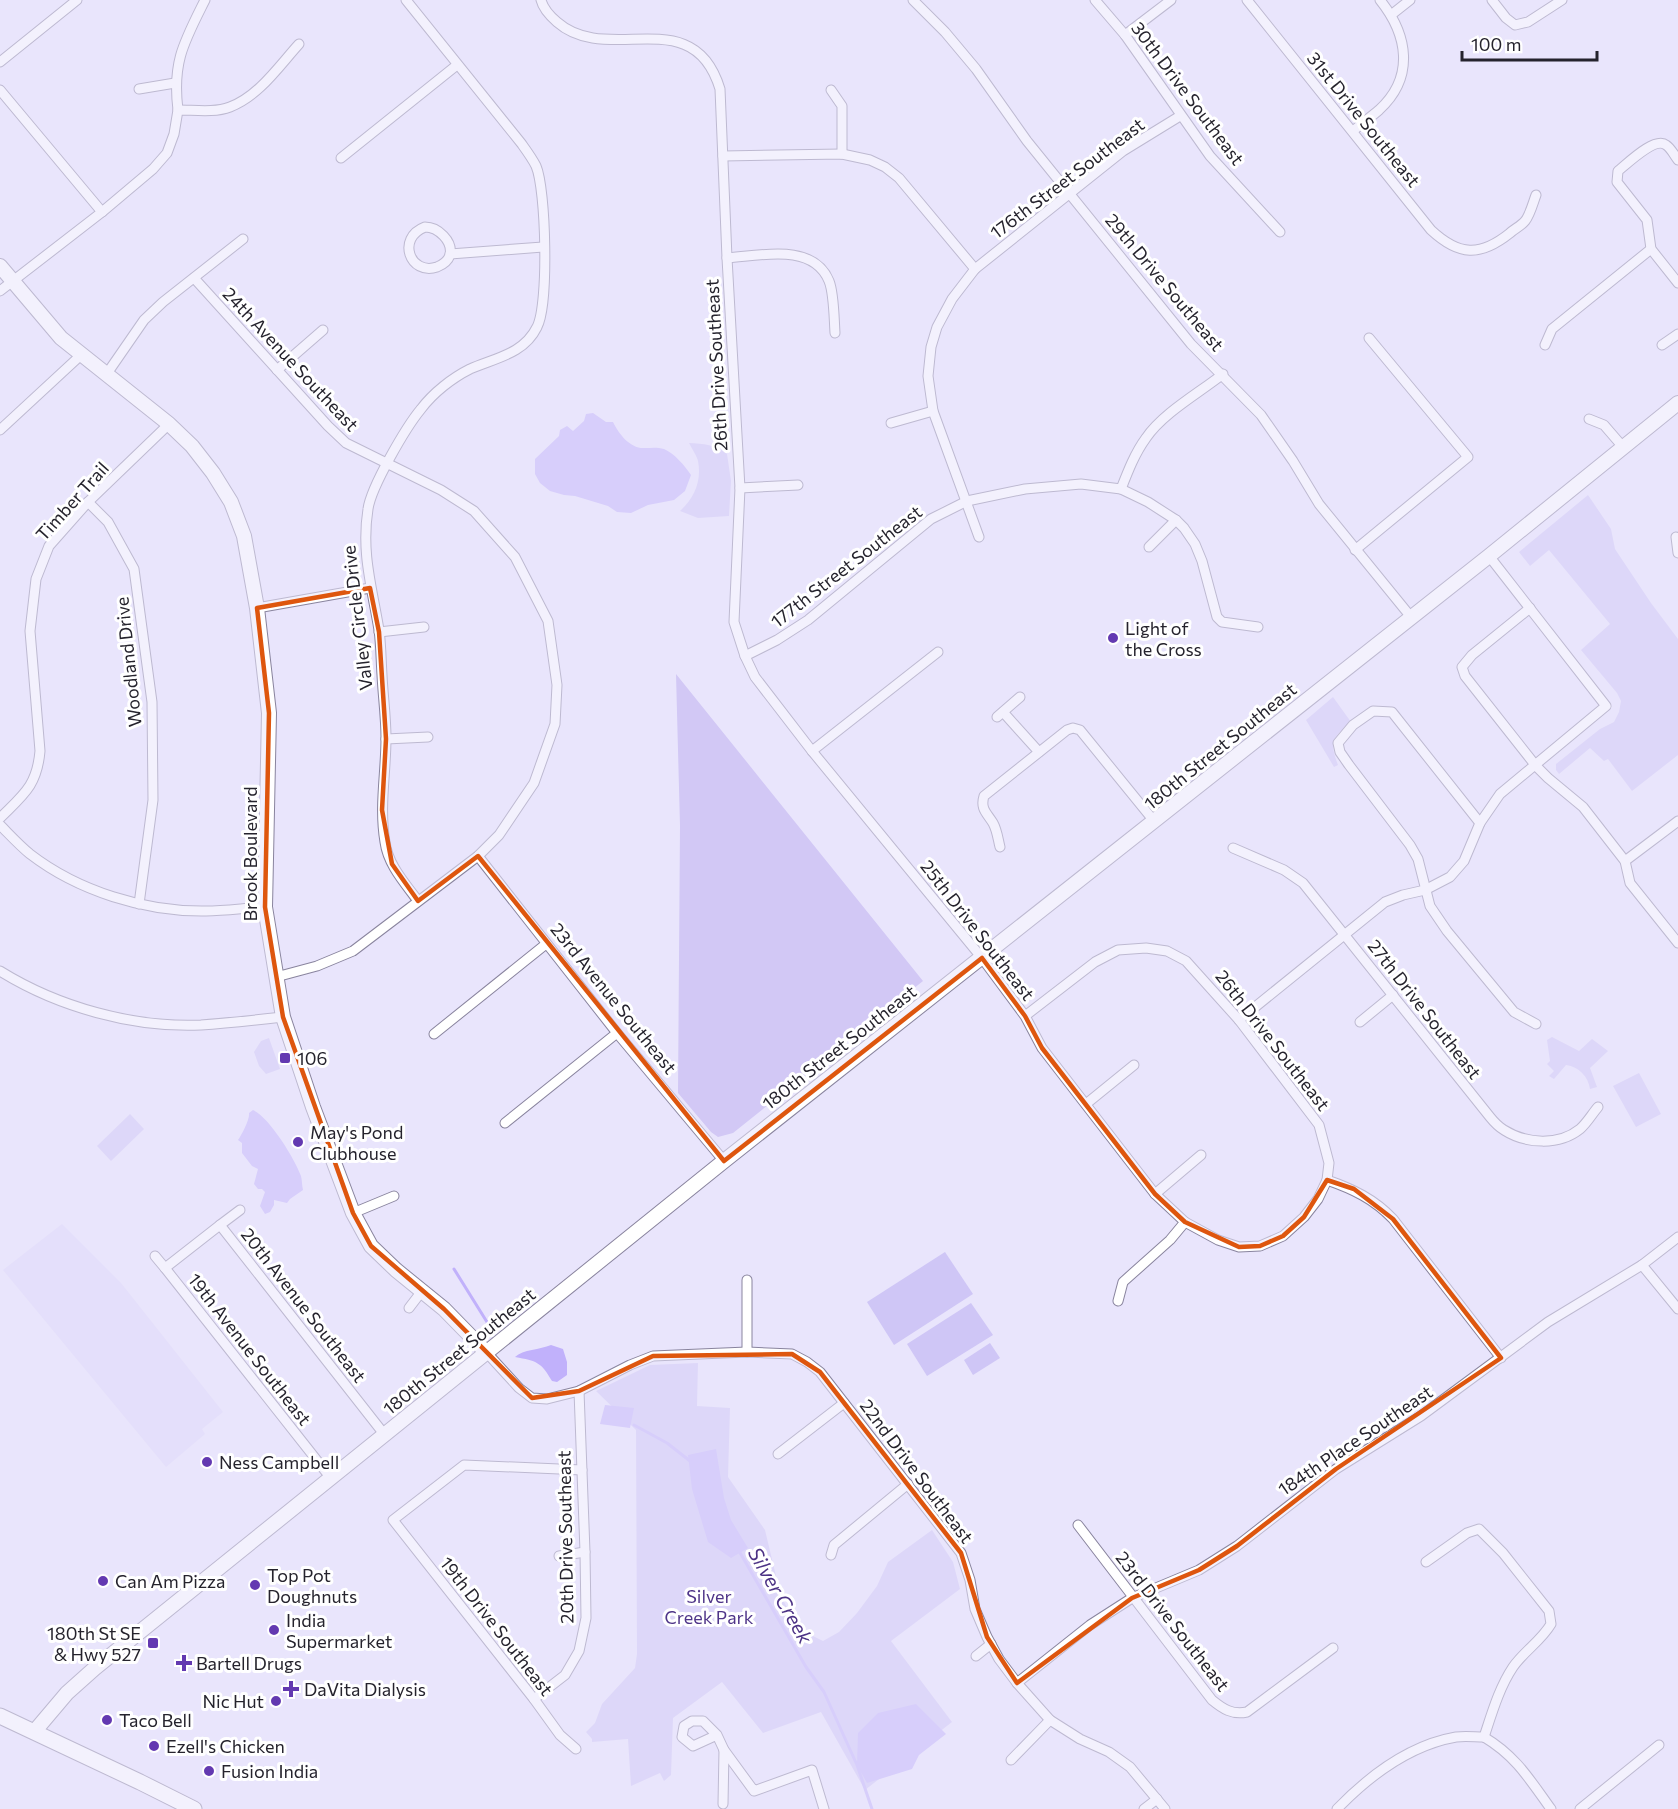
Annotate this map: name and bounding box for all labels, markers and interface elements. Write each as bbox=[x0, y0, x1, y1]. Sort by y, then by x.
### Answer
street label: 30th Drive Southeast bbox=[1127, 17, 1249, 169]
scale bar bbox=[1462, 24, 1597, 62]
text: 100 m bbox=[1471, 33, 1521, 55]
street label: 31st Drive Southeast bbox=[1303, 47, 1425, 191]
street label: 176th Street Southeast bbox=[986, 113, 1148, 243]
street label: 29th Drive Southeast bbox=[1101, 209, 1229, 355]
street label: 26th Drive Southeast bbox=[701, 278, 731, 452]
street label: 24th Avenue Southeast bbox=[219, 283, 363, 435]
street label: Timber Trail bbox=[31, 457, 113, 545]
street label: 177th Street Southeast bbox=[766, 500, 926, 632]
street label: Valley Circle Drive bbox=[337, 544, 377, 692]
street label: Woodland Drive bbox=[110, 596, 146, 728]
place label: Light of the Cross bbox=[1125, 617, 1202, 660]
marker: Light of the Cross bbox=[1106, 631, 1120, 645]
street label: 180th Street Southeast bbox=[1140, 678, 1300, 814]
street label: Brook Boulevard bbox=[239, 786, 261, 922]
street label: 25th Drive Southeast bbox=[916, 856, 1040, 1004]
street label: 23rd Avenue Southeast bbox=[546, 918, 682, 1078]
street label: 27th Drive Southeast bbox=[1364, 935, 1486, 1083]
street label: 26th Drive Southeast bbox=[1211, 965, 1335, 1115]
street label: 180th Street Southeast bbox=[758, 980, 920, 1114]
place label: 106 bbox=[297, 1047, 327, 1069]
marker: 106 bbox=[278, 1051, 292, 1065]
place label: May's Pond Clubhouse bbox=[310, 1121, 403, 1164]
marker: May's Pond Clubhouse bbox=[291, 1135, 305, 1149]
street label: 20th Avenue Southeast bbox=[237, 1223, 371, 1387]
street label: 19th Avenue Southeast bbox=[184, 1269, 316, 1429]
street label: 180th Street Southeast bbox=[379, 1283, 539, 1419]
street label: 184th Place Southeast bbox=[1274, 1380, 1436, 1500]
street label: 22nd Drive Southeast bbox=[856, 1395, 978, 1547]
street label: 20th Drive Southeast bbox=[552, 1450, 578, 1624]
place label: Ness Campbell bbox=[219, 1451, 339, 1473]
marker: Ness Campbell bbox=[200, 1455, 214, 1469]
water label: Silver Creek bbox=[744, 1542, 819, 1649]
street label: 23rd Drive Southeast bbox=[1112, 1547, 1234, 1695]
street label: 19th Drive Southeast bbox=[436, 1552, 558, 1700]
place label: Top Pot Doughnuts bbox=[267, 1564, 357, 1607]
place label: Can Am Pizza bbox=[115, 1570, 225, 1592]
marker: Can Am Pizza bbox=[96, 1574, 110, 1588]
marker: Top Pot Doughnuts bbox=[248, 1578, 262, 1592]
park label: Silver Creek Park bbox=[664, 1585, 754, 1628]
place label: India Supermarket bbox=[286, 1609, 392, 1652]
place label: 180th St SE & Hwy 527 bbox=[47, 1622, 141, 1665]
marker: India Supermarket bbox=[267, 1623, 281, 1637]
marker: 180th St SE & Hwy 527 bbox=[146, 1636, 160, 1650]
place label: Bartell Drugs bbox=[196, 1652, 302, 1674]
marker: Bartell Drugs bbox=[177, 1656, 191, 1670]
place label: DaVita Dialysis bbox=[304, 1678, 426, 1700]
marker: DaVita Dialysis bbox=[282, 1680, 300, 1698]
place label: Nic Hut bbox=[203, 1690, 264, 1712]
marker: Nic Hut bbox=[269, 1694, 283, 1708]
place label: Taco Bell bbox=[119, 1709, 192, 1731]
marker: Taco Bell bbox=[100, 1713, 114, 1727]
place label: Ezell's Chicken bbox=[166, 1735, 285, 1757]
marker: Ezell's Chicken bbox=[147, 1739, 161, 1753]
place label: Fusion India bbox=[221, 1760, 318, 1782]
marker: Fusion India bbox=[202, 1764, 216, 1778]

